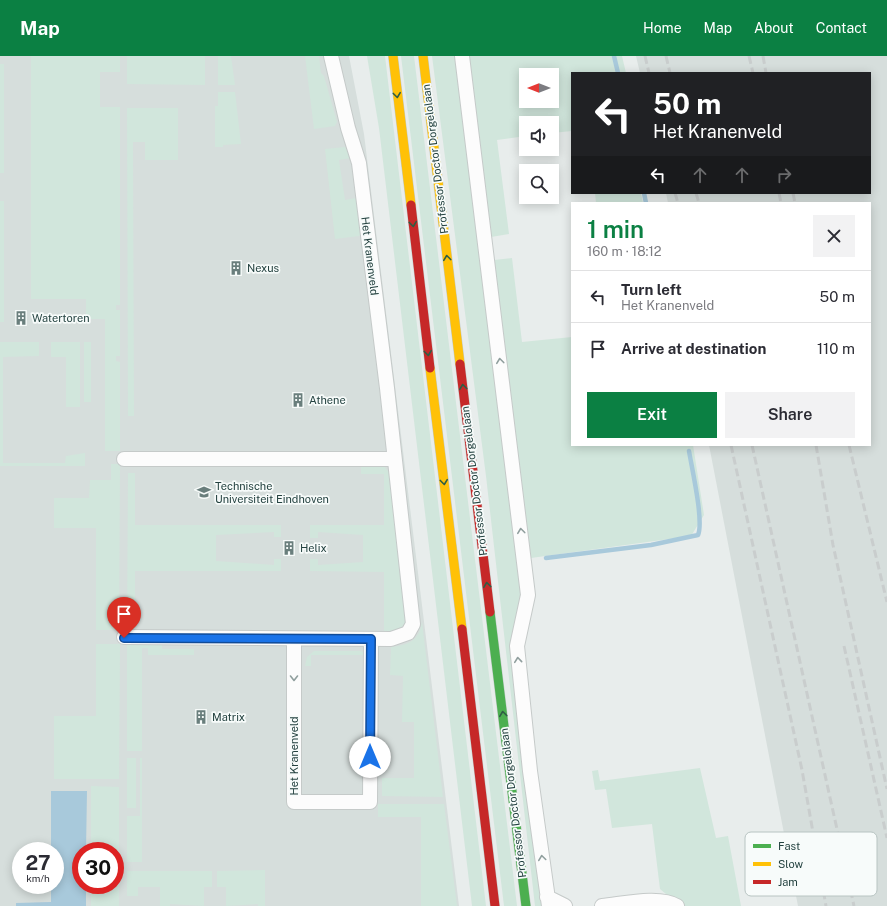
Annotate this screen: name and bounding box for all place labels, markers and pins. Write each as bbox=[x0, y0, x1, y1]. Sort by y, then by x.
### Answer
building icon: Nexus bbox=[228, 260, 244, 276]
place label: Nexus bbox=[247, 262, 280, 274]
building icon: Watertoren bbox=[13, 310, 29, 326]
place label: Watertoren bbox=[32, 312, 90, 324]
building icon: Athene bbox=[290, 392, 306, 408]
place label: Athene bbox=[309, 394, 346, 406]
place label: Technische Universiteit Eindhoven bbox=[215, 480, 329, 505]
school or university icon: Technische Universiteit Eindhoven bbox=[196, 484, 212, 500]
building icon: Helix bbox=[281, 540, 297, 556]
place label: Helix bbox=[300, 542, 327, 554]
pin bbox=[107, 597, 141, 638]
building icon: Matrix bbox=[193, 709, 209, 725]
place label: Matrix bbox=[212, 711, 245, 723]

